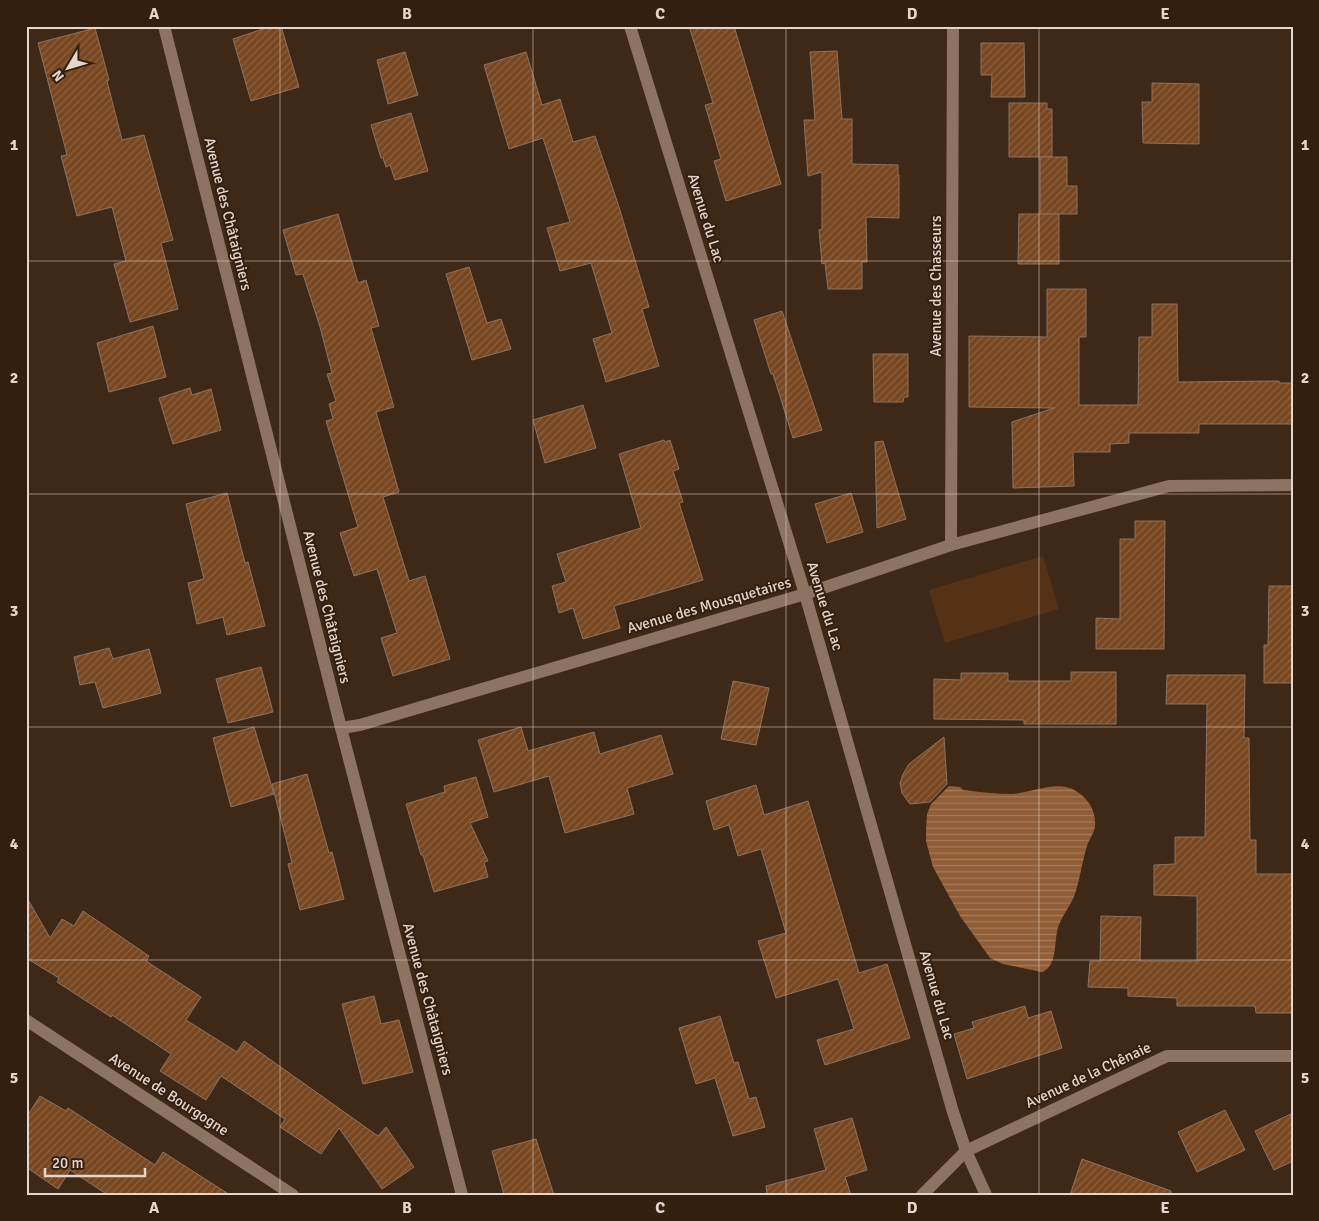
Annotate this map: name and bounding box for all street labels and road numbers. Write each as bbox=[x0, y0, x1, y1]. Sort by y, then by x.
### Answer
street label: Avenue des Châtaigniers bbox=[200, 136, 256, 293]
street label: Avenue du Lac bbox=[684, 171, 728, 265]
street label: Avenue des Chasseurs bbox=[927, 215, 945, 357]
street label: Avenue des Châtaigniers bbox=[299, 529, 355, 686]
street label: Avenue du Lac bbox=[803, 559, 847, 653]
street label: Avenue des Mousquetaires bbox=[625, 573, 794, 637]
street label: Avenue des Châtaigniers bbox=[399, 921, 457, 1078]
street label: Avenue du Lac bbox=[916, 948, 958, 1042]
street label: Avenue de la Chênaie bbox=[1022, 1038, 1154, 1112]
street label: Avenue de Bourgogne bbox=[106, 1049, 232, 1139]

